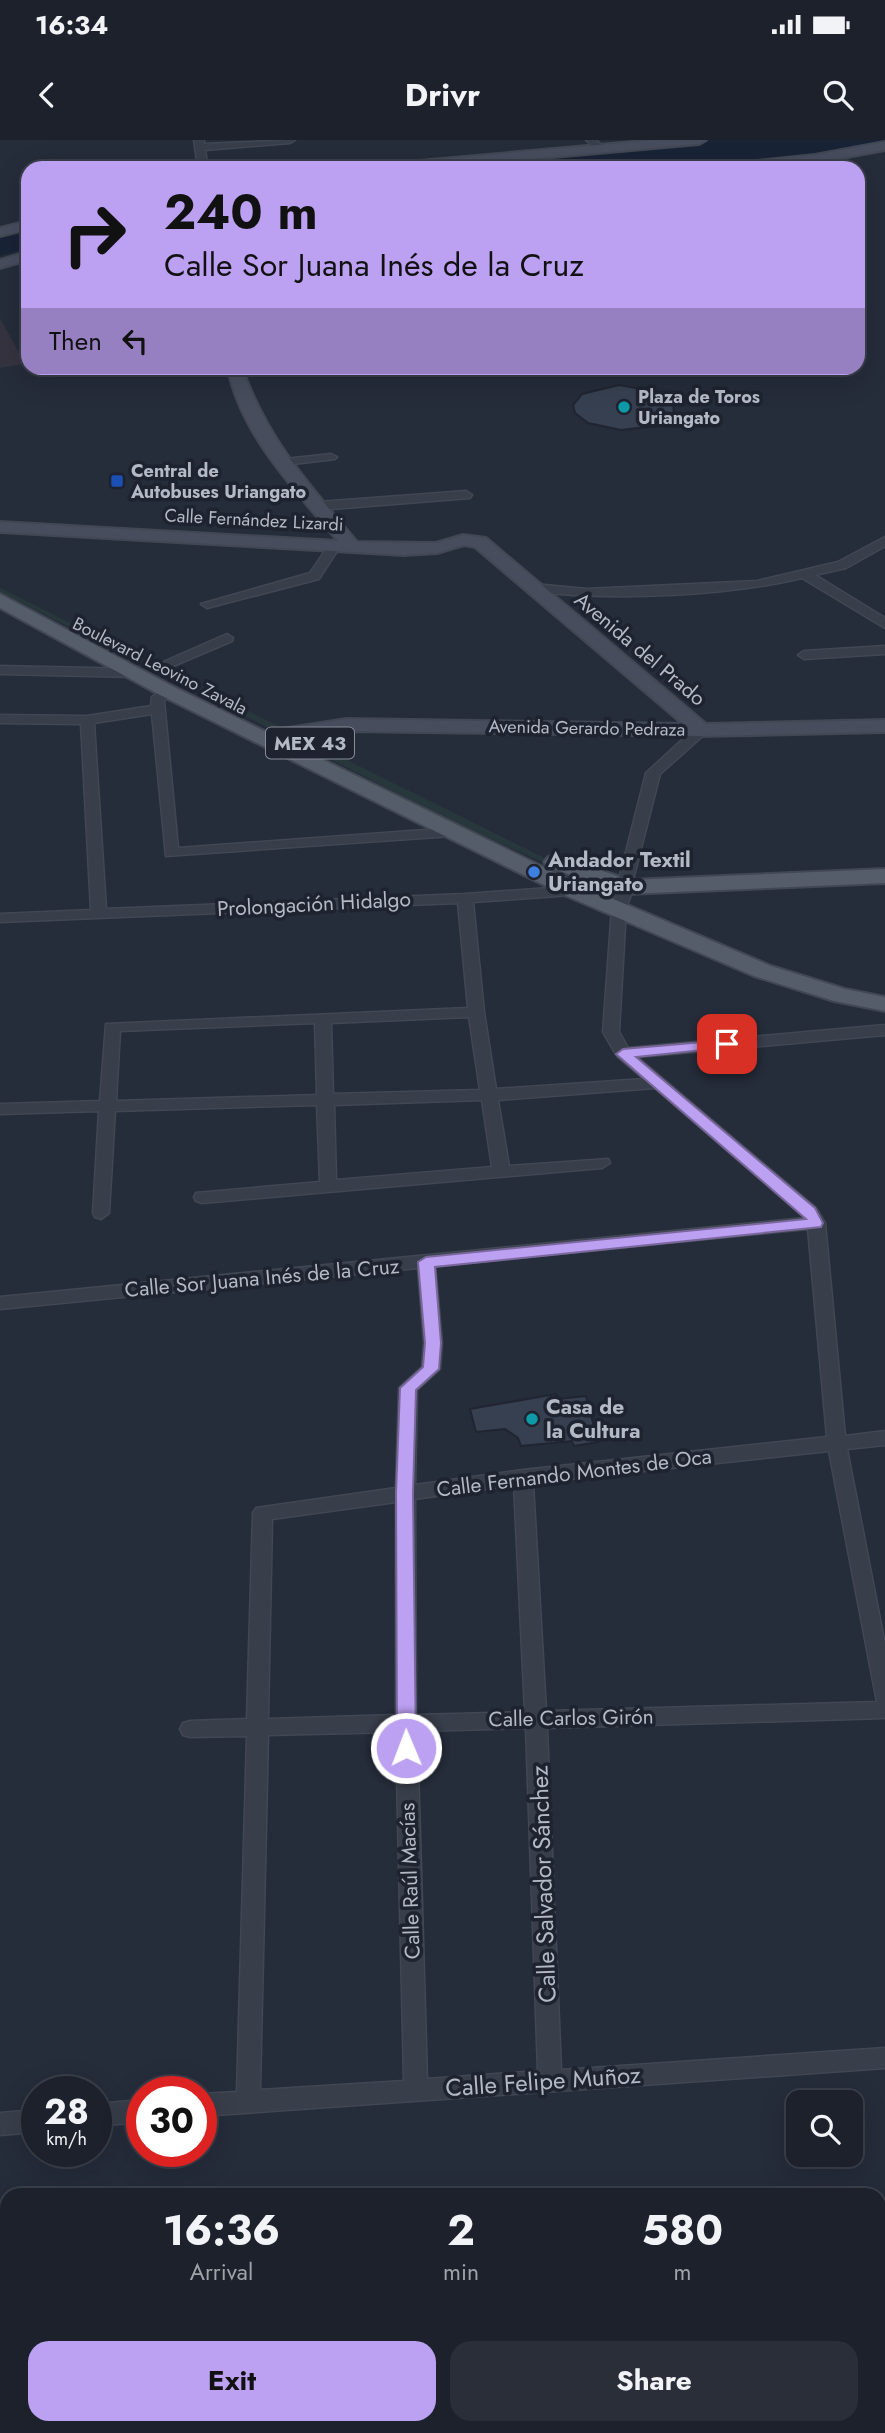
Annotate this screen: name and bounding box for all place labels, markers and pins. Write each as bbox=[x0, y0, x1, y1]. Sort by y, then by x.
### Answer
place label: Plaza de Toros Uriangato bbox=[638, 384, 760, 431]
marker: Plaza de Toros Uriangato bbox=[616, 399, 632, 415]
place label: Central de Autobuses Uriangato bbox=[130, 458, 307, 505]
marker: Central de Autobuses Uriangato bbox=[109, 473, 125, 489]
place label: Andador Textil Uriangato bbox=[547, 845, 691, 899]
marker: Andador Textil Uriangato bbox=[526, 864, 542, 880]
pin bbox=[697, 1014, 757, 1074]
place label: Casa de la Cultura bbox=[546, 1392, 640, 1446]
marker: Casa de la Cultura bbox=[524, 1411, 540, 1427]

